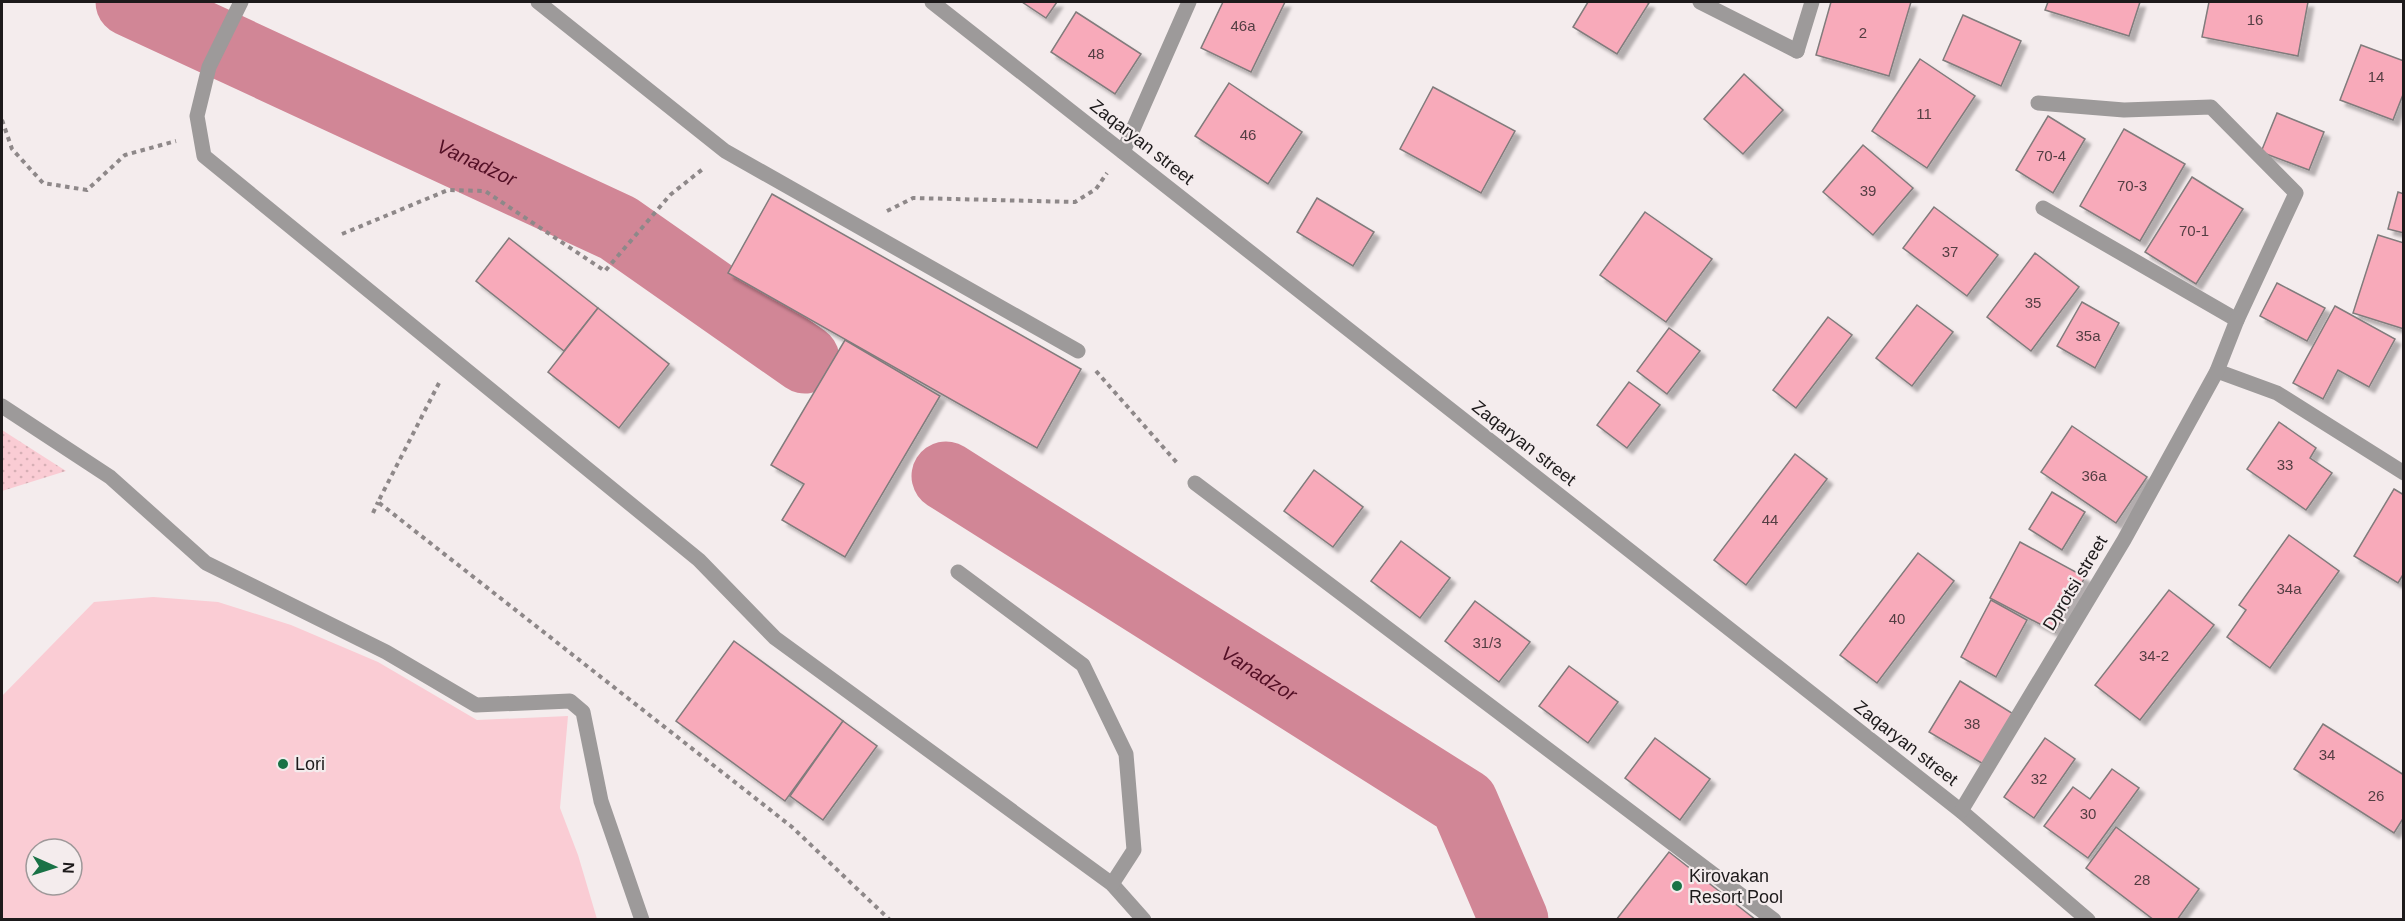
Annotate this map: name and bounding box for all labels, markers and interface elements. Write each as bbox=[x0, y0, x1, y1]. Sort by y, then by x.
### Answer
house number: 16 bbox=[2247, 11, 2263, 28]
house number: 46a bbox=[1230, 17, 1256, 34]
house number: 2 bbox=[1859, 24, 1867, 41]
house number: 48 bbox=[1088, 45, 1104, 62]
house number: 14 bbox=[2368, 68, 2384, 85]
street label: Zaqaryan street bbox=[1086, 95, 1198, 189]
house number: 11 bbox=[1916, 105, 1932, 122]
house number: 46 bbox=[1240, 126, 1256, 143]
water label: Vanadzor bbox=[433, 135, 521, 191]
house number: 70-4 bbox=[2036, 147, 2066, 164]
house number: 70-3 bbox=[2117, 177, 2147, 194]
house number: 39 bbox=[1860, 182, 1876, 199]
house number: 70-1 bbox=[2179, 222, 2209, 239]
house number: 37 bbox=[1942, 243, 1958, 260]
house number: 35 bbox=[2025, 294, 2041, 311]
house number: 35a bbox=[2075, 327, 2101, 344]
street label: Zaqaryan street bbox=[1468, 396, 1580, 490]
house number: 33 bbox=[2277, 456, 2293, 473]
house number: 36a bbox=[2081, 467, 2107, 484]
house number: 44 bbox=[1762, 511, 1778, 528]
street label: Dprotsi street bbox=[2039, 532, 2111, 634]
house number: 34a bbox=[2276, 580, 2302, 597]
house number: 40 bbox=[1889, 610, 1905, 627]
house number: 31/3 bbox=[1472, 634, 1502, 651]
water label: Vanadzor bbox=[1217, 642, 1302, 706]
house number: 34-2 bbox=[2139, 647, 2169, 664]
street label: Zaqaryan street bbox=[1850, 696, 1962, 790]
house number: 38 bbox=[1964, 715, 1980, 732]
house number: 34 bbox=[2319, 746, 2335, 763]
place label: Lori bbox=[295, 754, 325, 774]
marker: Lori bbox=[276, 757, 290, 771]
house number: 32 bbox=[2031, 770, 2047, 787]
house number: 26 bbox=[2368, 787, 2384, 804]
house number: 30 bbox=[2080, 805, 2096, 822]
north arrow bbox=[24, 837, 84, 897]
text: N bbox=[60, 862, 77, 874]
place label: Kirovakan Resort Pool bbox=[1689, 866, 1783, 907]
house number: 28 bbox=[2134, 871, 2150, 888]
marker: Kirovakan Resort Pool bbox=[1670, 879, 1684, 893]

